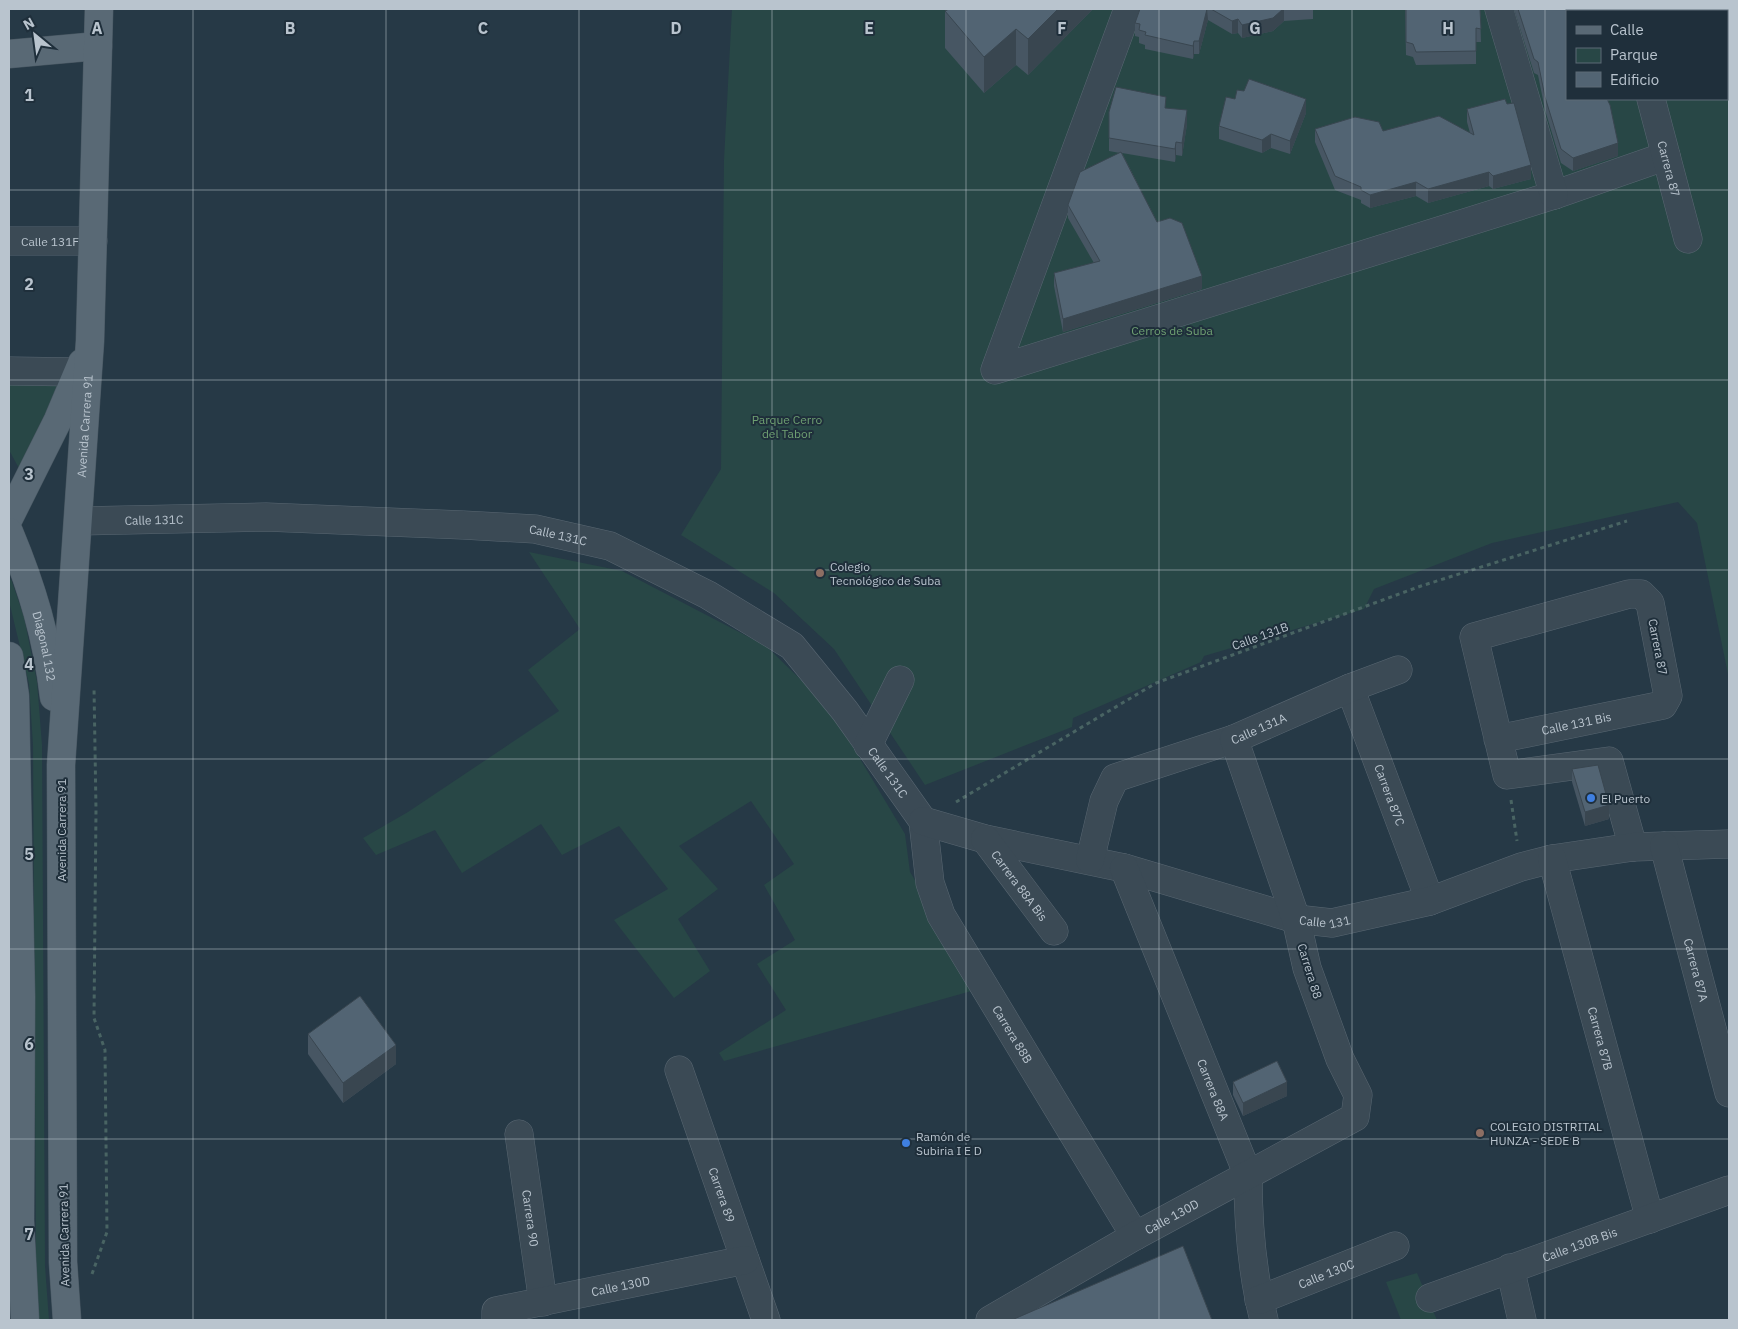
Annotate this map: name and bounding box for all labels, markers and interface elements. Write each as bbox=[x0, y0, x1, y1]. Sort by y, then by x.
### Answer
north arrow bbox=[10, 10, 60, 60]
legend bbox=[1566, 10, 1728, 100]
text: N bbox=[20, 13, 37, 34]
text: A bbox=[92, 18, 103, 38]
text: B bbox=[285, 18, 296, 38]
text: C bbox=[478, 18, 488, 38]
text: D bbox=[670, 18, 682, 38]
text: E bbox=[864, 18, 874, 38]
text: F bbox=[1057, 18, 1067, 38]
text: G bbox=[1249, 18, 1261, 38]
text: H bbox=[1442, 18, 1454, 38]
text: Calle bbox=[1610, 20, 1644, 39]
text: Parque bbox=[1610, 45, 1658, 64]
text: Edificio bbox=[1610, 70, 1659, 89]
text: 1 bbox=[24, 85, 34, 105]
street label: Carrera 87 bbox=[1655, 139, 1684, 198]
street label: Calle 131F bbox=[21, 234, 79, 249]
text: 2 bbox=[24, 274, 34, 294]
park label: Cerros de Suba bbox=[1131, 323, 1213, 338]
street label: Avenida Carrera 91 bbox=[73, 374, 95, 478]
park label: Parque Cerro del Tabor bbox=[752, 412, 823, 441]
text: 3 bbox=[24, 464, 34, 484]
street label: Calle 131C bbox=[124, 511, 184, 528]
street label: Calle 131C bbox=[529, 521, 589, 548]
place label: Colegio Tecnológico de Suba bbox=[830, 559, 941, 588]
marker: Colegio Tecnológico de Suba bbox=[814, 567, 826, 579]
street label: Diagonal 132 bbox=[30, 609, 59, 682]
street label: Carrera 87 bbox=[1645, 617, 1671, 677]
street label: Calle 131B bbox=[1230, 619, 1291, 653]
text: 4 bbox=[24, 654, 34, 674]
street label: Calle 131 Bis bbox=[1540, 708, 1613, 737]
street label: Calle 131A bbox=[1228, 709, 1289, 747]
street label: Calle 131C bbox=[865, 744, 912, 801]
street label: Carrera 87C bbox=[1372, 762, 1409, 828]
street label: Avenida Carrera 91 bbox=[54, 778, 69, 882]
place label: El Puerto bbox=[1601, 791, 1650, 806]
marker: El Puerto bbox=[1585, 792, 1597, 804]
text: 5 bbox=[24, 844, 34, 864]
street label: Carrera 88A Bis bbox=[988, 847, 1051, 924]
street label: Calle 131 bbox=[1298, 912, 1352, 931]
street label: Carrera 87A bbox=[1681, 936, 1712, 1003]
street label: Carrera 88 bbox=[1294, 941, 1326, 1001]
street label: Carrera 88B bbox=[990, 1002, 1036, 1066]
street label: Carrera 87B bbox=[1585, 1005, 1617, 1072]
text: 6 bbox=[24, 1034, 34, 1054]
street label: Carrera 88A bbox=[1194, 1057, 1233, 1123]
place label: COLEGIO DISTRITAL HUNZA - SEDE B bbox=[1490, 1119, 1602, 1148]
marker: COLEGIO DISTRITAL HUNZA - SEDE B bbox=[1474, 1127, 1486, 1139]
place label: Ramón de Subiria I E D bbox=[916, 1129, 982, 1158]
marker: Ramón de Subiria I E D bbox=[900, 1137, 912, 1149]
street label: Carrera 89 bbox=[706, 1165, 739, 1224]
street label: Avenida Carrera 91 bbox=[56, 1183, 72, 1287]
street label: Carrera 90 bbox=[520, 1189, 542, 1248]
street label: Calle 130D bbox=[1142, 1196, 1201, 1237]
street label: Calle 130B Bis bbox=[1540, 1223, 1619, 1264]
text: 7 bbox=[24, 1224, 34, 1244]
street label: Calle 130C bbox=[1296, 1255, 1357, 1291]
street label: Calle 130D bbox=[590, 1272, 651, 1299]

